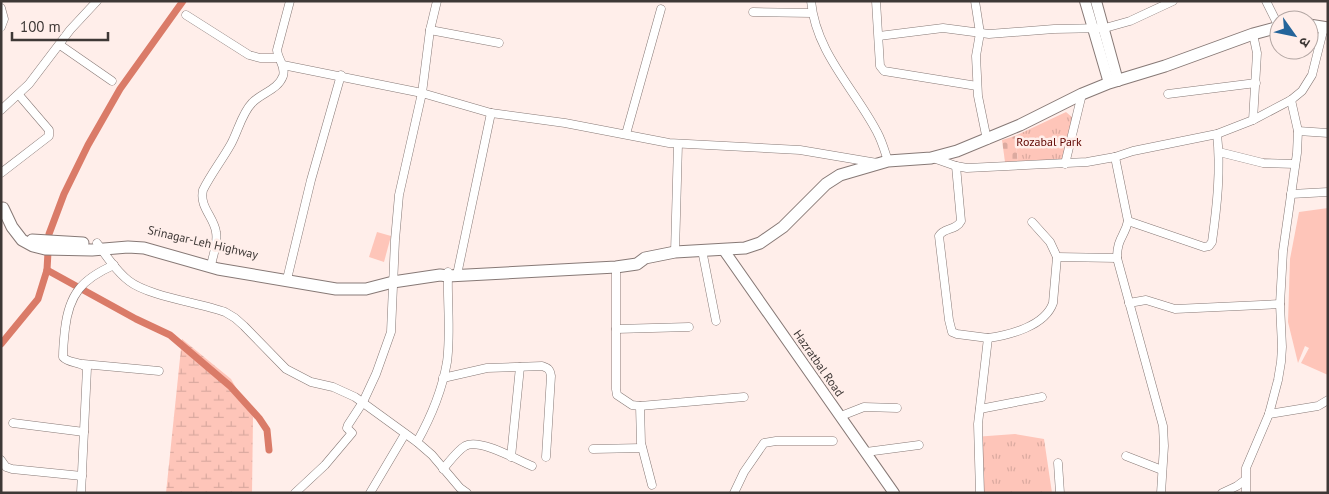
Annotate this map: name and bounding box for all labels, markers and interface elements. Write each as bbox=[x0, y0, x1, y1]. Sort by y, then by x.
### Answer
scale bar bbox=[12, 10, 109, 42]
north arrow bbox=[1269, 10, 1319, 60]
text: 100 m bbox=[20, 17, 61, 36]
text: उ bbox=[1295, 34, 1315, 51]
park label: Rozabal Park bbox=[1016, 134, 1082, 149]
street label: Srinagar-Leh Highway bbox=[146, 222, 260, 262]
street label: Hazratbal Road bbox=[790, 327, 848, 399]

